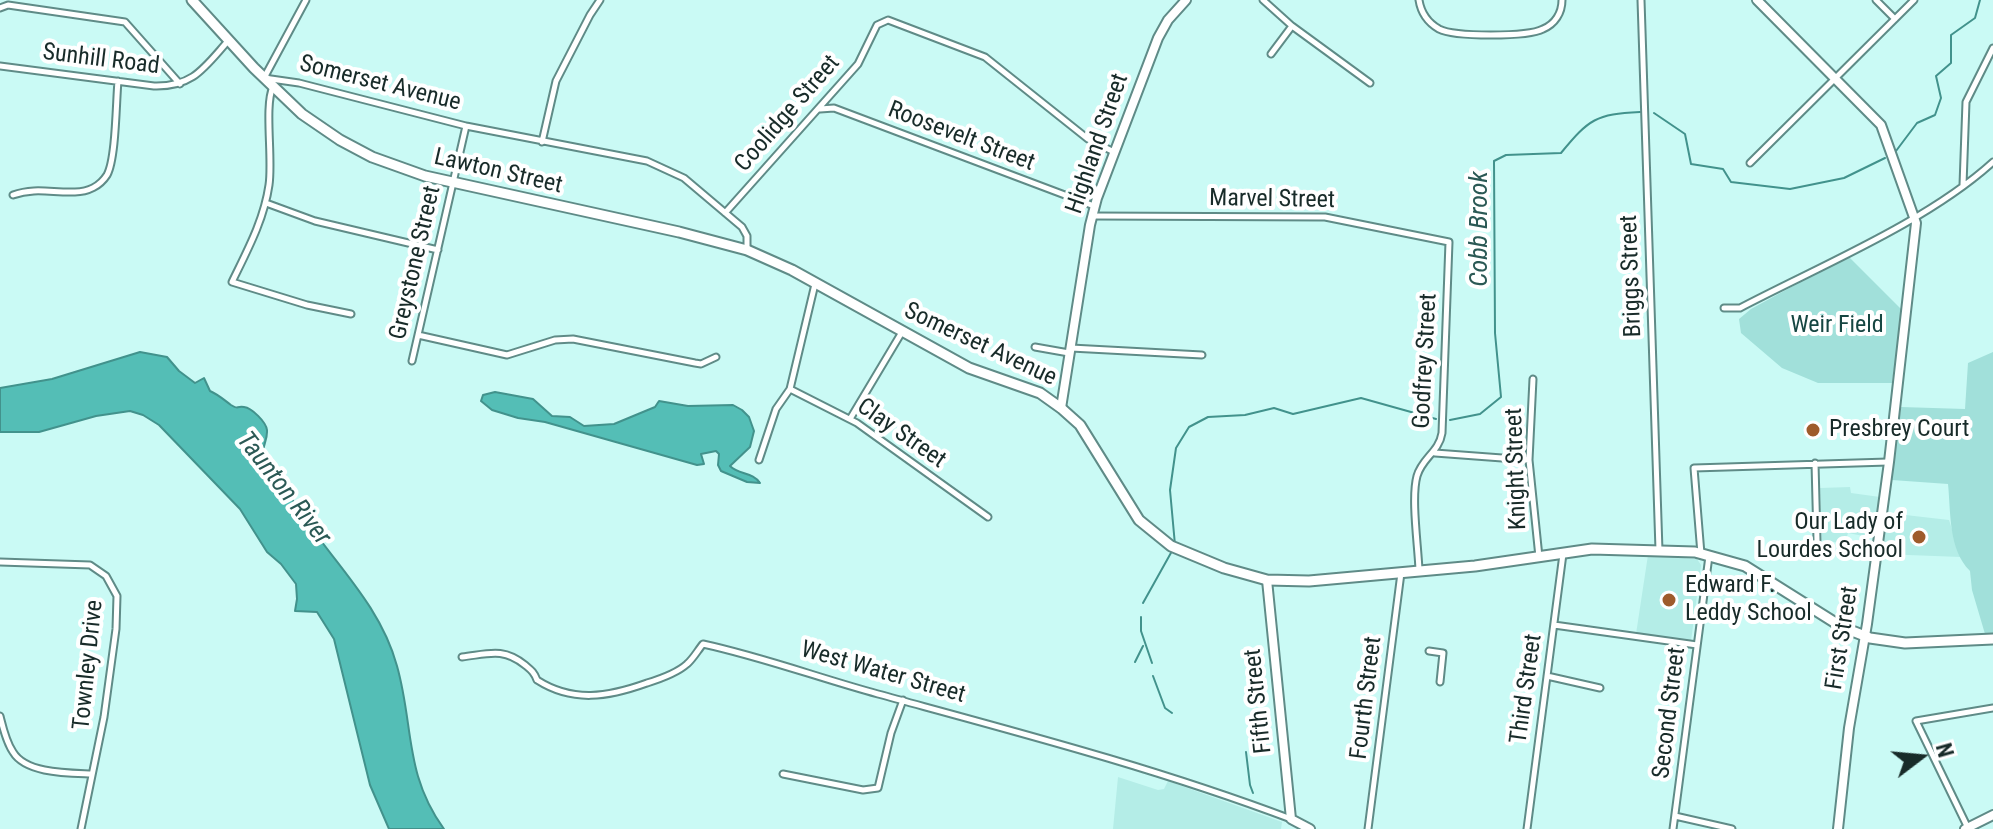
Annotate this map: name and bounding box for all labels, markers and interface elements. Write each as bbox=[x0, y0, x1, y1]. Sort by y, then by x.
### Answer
street label: Sunhill Road bbox=[41, 39, 161, 81]
street label: Somerset Avenue bbox=[296, 50, 464, 118]
street label: Coolidge Street bbox=[729, 50, 847, 178]
street label: Highland Street bbox=[1061, 70, 1135, 218]
street label: Roosevelt Street bbox=[884, 96, 1038, 178]
street label: Lawton Street bbox=[431, 143, 565, 201]
water label: Cobb Brook bbox=[1464, 171, 1496, 287]
street label: Greystone Street bbox=[384, 183, 448, 343]
street label: Marvel Street bbox=[1209, 185, 1335, 215]
street label: Briggs Street bbox=[1615, 214, 1649, 338]
street label: Godfrey Street bbox=[1408, 293, 1444, 429]
street label: Somerset Avenue bbox=[899, 297, 1061, 393]
park label: Weir Field bbox=[1790, 312, 1884, 340]
street label: Clay Street bbox=[851, 393, 951, 475]
street label: Knight Street bbox=[1500, 407, 1534, 531]
place label: Presbrey Court bbox=[1829, 416, 1969, 444]
marker: Presbrey Court bbox=[1804, 421, 1822, 439]
water label: Taunton River bbox=[229, 426, 337, 552]
place label: Our Lady of Lourdes School bbox=[1757, 509, 1903, 565]
marker: Our Lady of Lourdes School bbox=[1910, 528, 1928, 546]
place label: Edward F. Leddy School bbox=[1685, 572, 1812, 628]
street label: First Street bbox=[1821, 584, 1865, 692]
marker: Edward F. Leddy School bbox=[1660, 591, 1678, 609]
street label: Townley Drive bbox=[68, 599, 110, 731]
street label: Third Street bbox=[1505, 632, 1549, 746]
street label: Fourth Street bbox=[1345, 635, 1389, 761]
street label: West Water Street bbox=[798, 636, 968, 710]
street label: Second Street bbox=[1648, 646, 1692, 780]
street label: Fifth Street bbox=[1239, 647, 1279, 755]
north arrow bbox=[1881, 717, 1961, 797]
text: N bbox=[1931, 740, 1958, 760]

